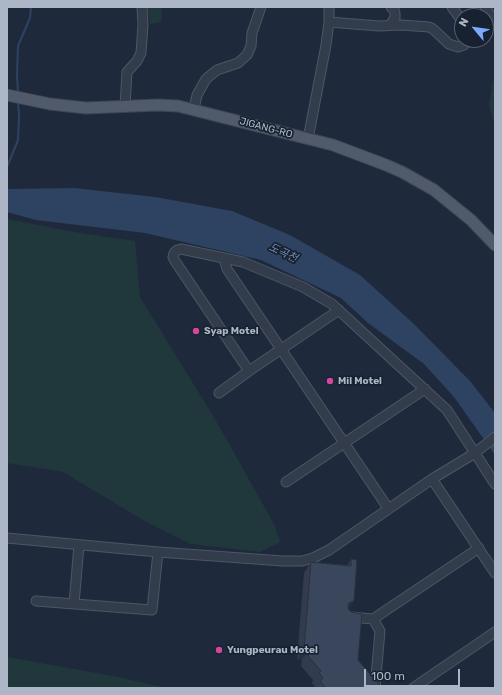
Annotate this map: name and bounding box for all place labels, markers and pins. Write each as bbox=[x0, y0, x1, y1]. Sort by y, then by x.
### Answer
place label: Syap Motel bbox=[204, 325, 259, 337]
marker: Syap Motel bbox=[191, 326, 201, 336]
place label: Mil Motel bbox=[338, 375, 382, 387]
marker: Mil Motel bbox=[325, 376, 335, 386]
place label: Yungpeurau Motel bbox=[227, 644, 318, 656]
marker: Yungpeurau Motel bbox=[214, 645, 224, 655]

